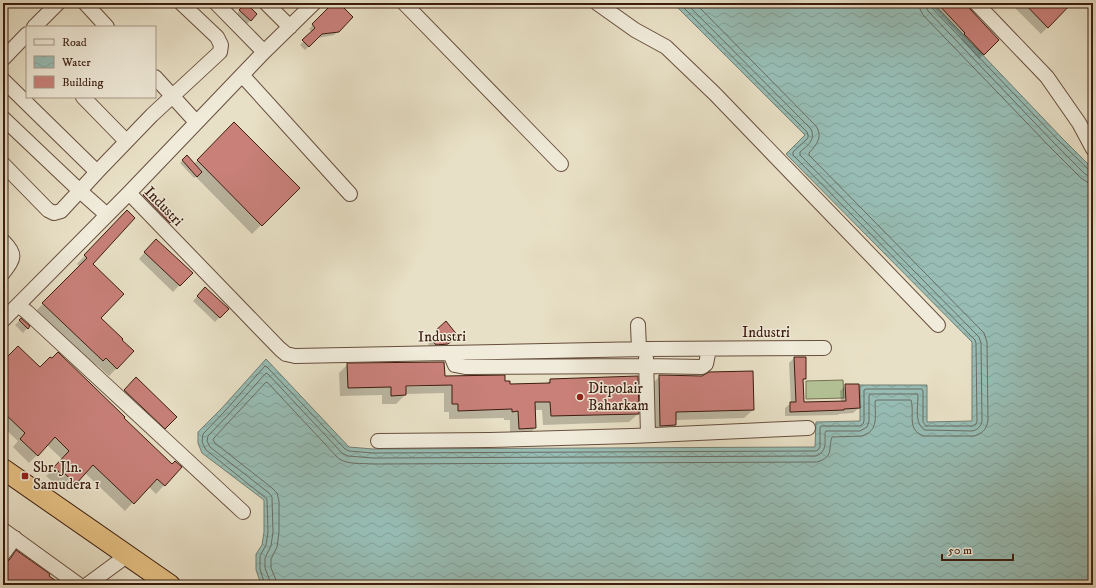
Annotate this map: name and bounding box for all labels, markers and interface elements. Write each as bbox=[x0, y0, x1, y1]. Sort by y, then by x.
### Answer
legend bbox=[26, 26, 156, 98]
text: Road bbox=[62, 35, 87, 50]
text: Water bbox=[61, 55, 91, 70]
text: Building bbox=[62, 75, 103, 90]
street label: Industri bbox=[140, 182, 187, 230]
street label: Industri bbox=[742, 323, 790, 342]
street label: Industri bbox=[418, 327, 466, 346]
place label: Ditpolair Baharkam bbox=[588, 379, 649, 415]
marker: Ditpolair Baharkam bbox=[575, 392, 585, 402]
place label: Sbr. Jln. Samudera 1 bbox=[33, 458, 100, 494]
marker: Sbr. Jln. Samudera 1 bbox=[20, 471, 30, 481]
scale bar bbox=[942, 536, 1013, 562]
text: 50 m bbox=[948, 543, 972, 558]

